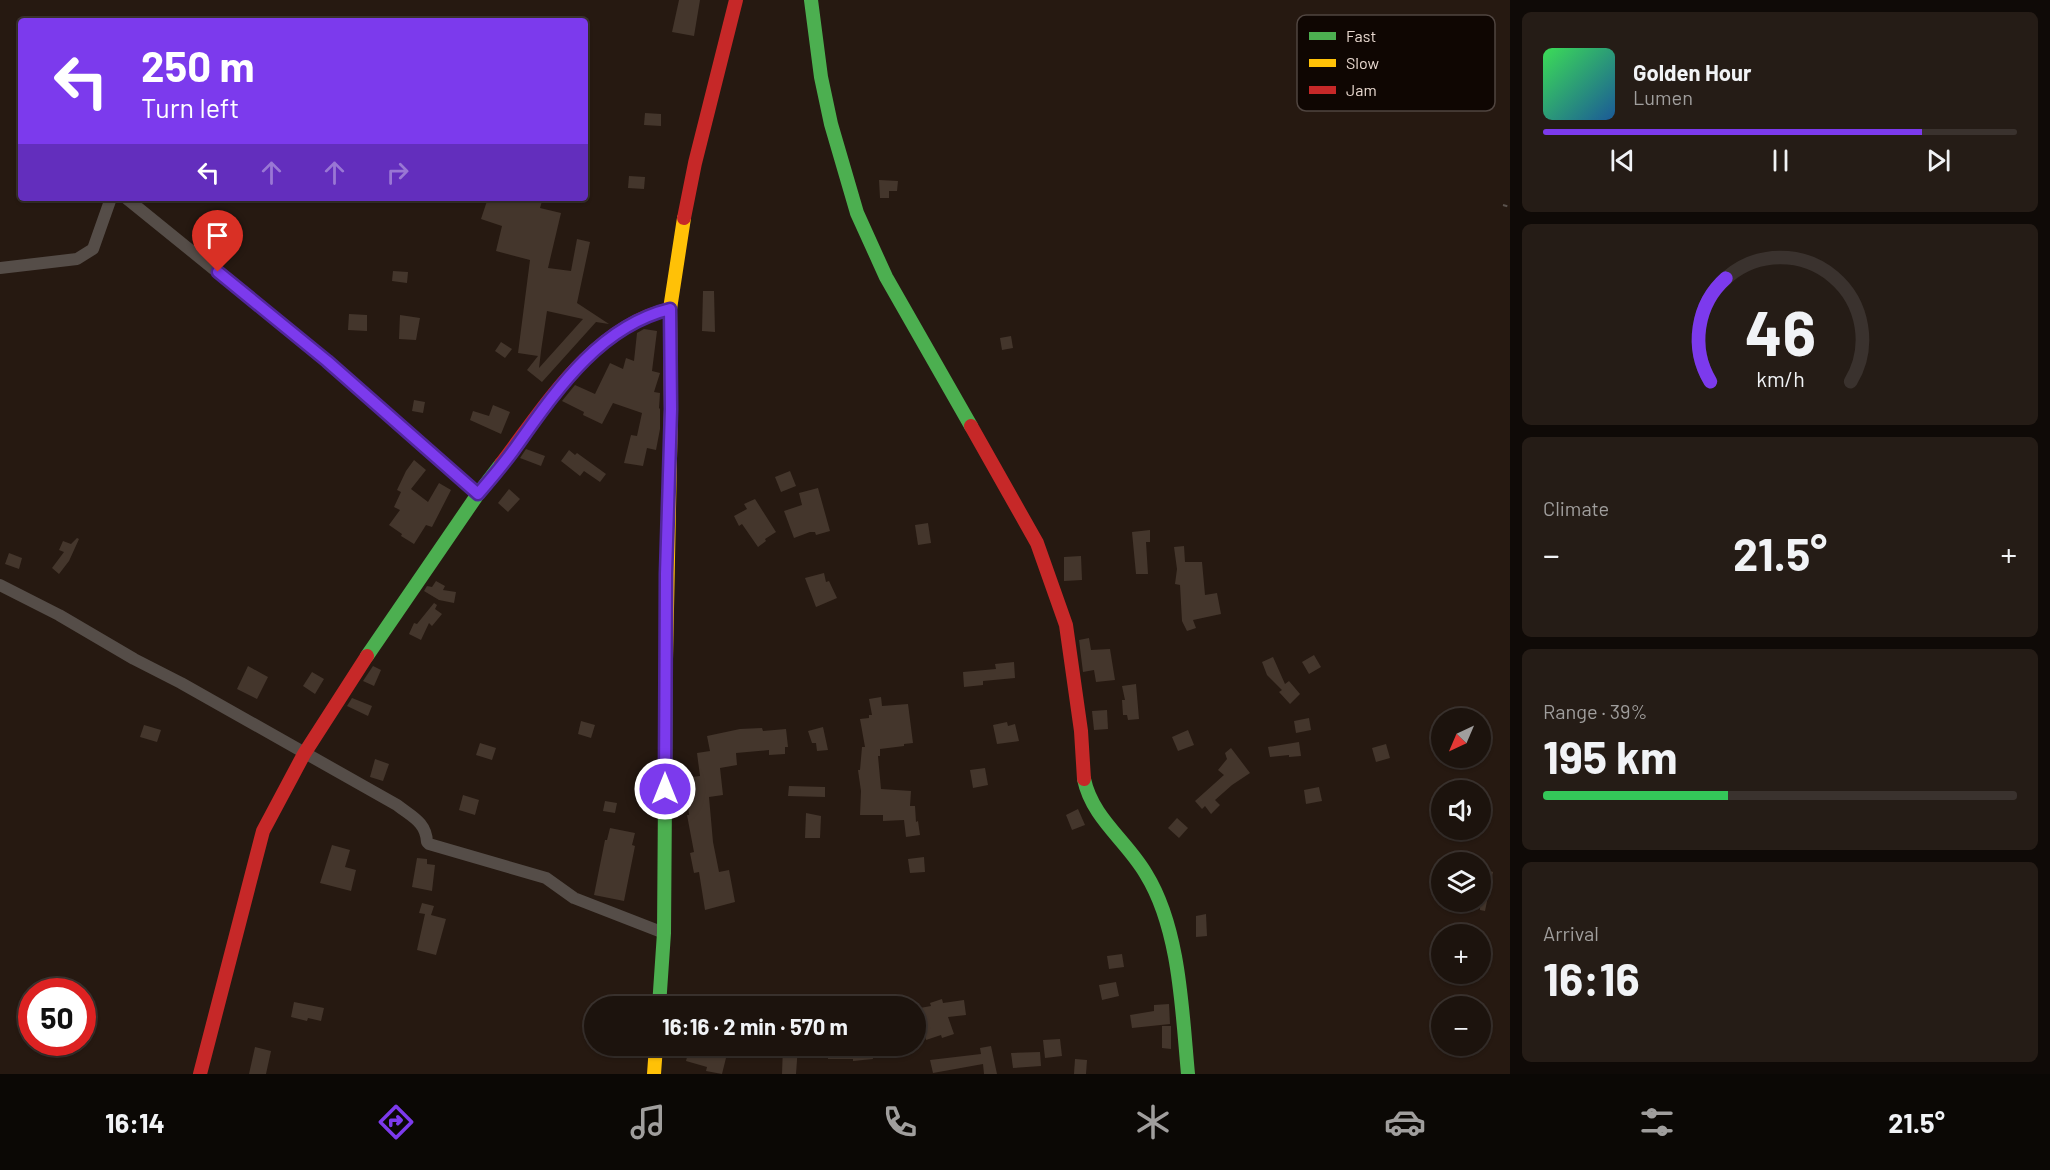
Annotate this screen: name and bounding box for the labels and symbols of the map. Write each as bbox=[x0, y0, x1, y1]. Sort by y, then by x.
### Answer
legend bbox=[1297, 15, 1495, 111]
text: Fast bbox=[1346, 26, 1376, 45]
text: Slow bbox=[1346, 53, 1379, 72]
text: Jam bbox=[1346, 80, 1377, 99]
pin bbox=[192, 210, 243, 272]
north arrow bbox=[1431, 708, 1491, 768]
position arrow bbox=[633, 757, 697, 821]
speed limit sign: 50 bbox=[18, 978, 96, 1056]

